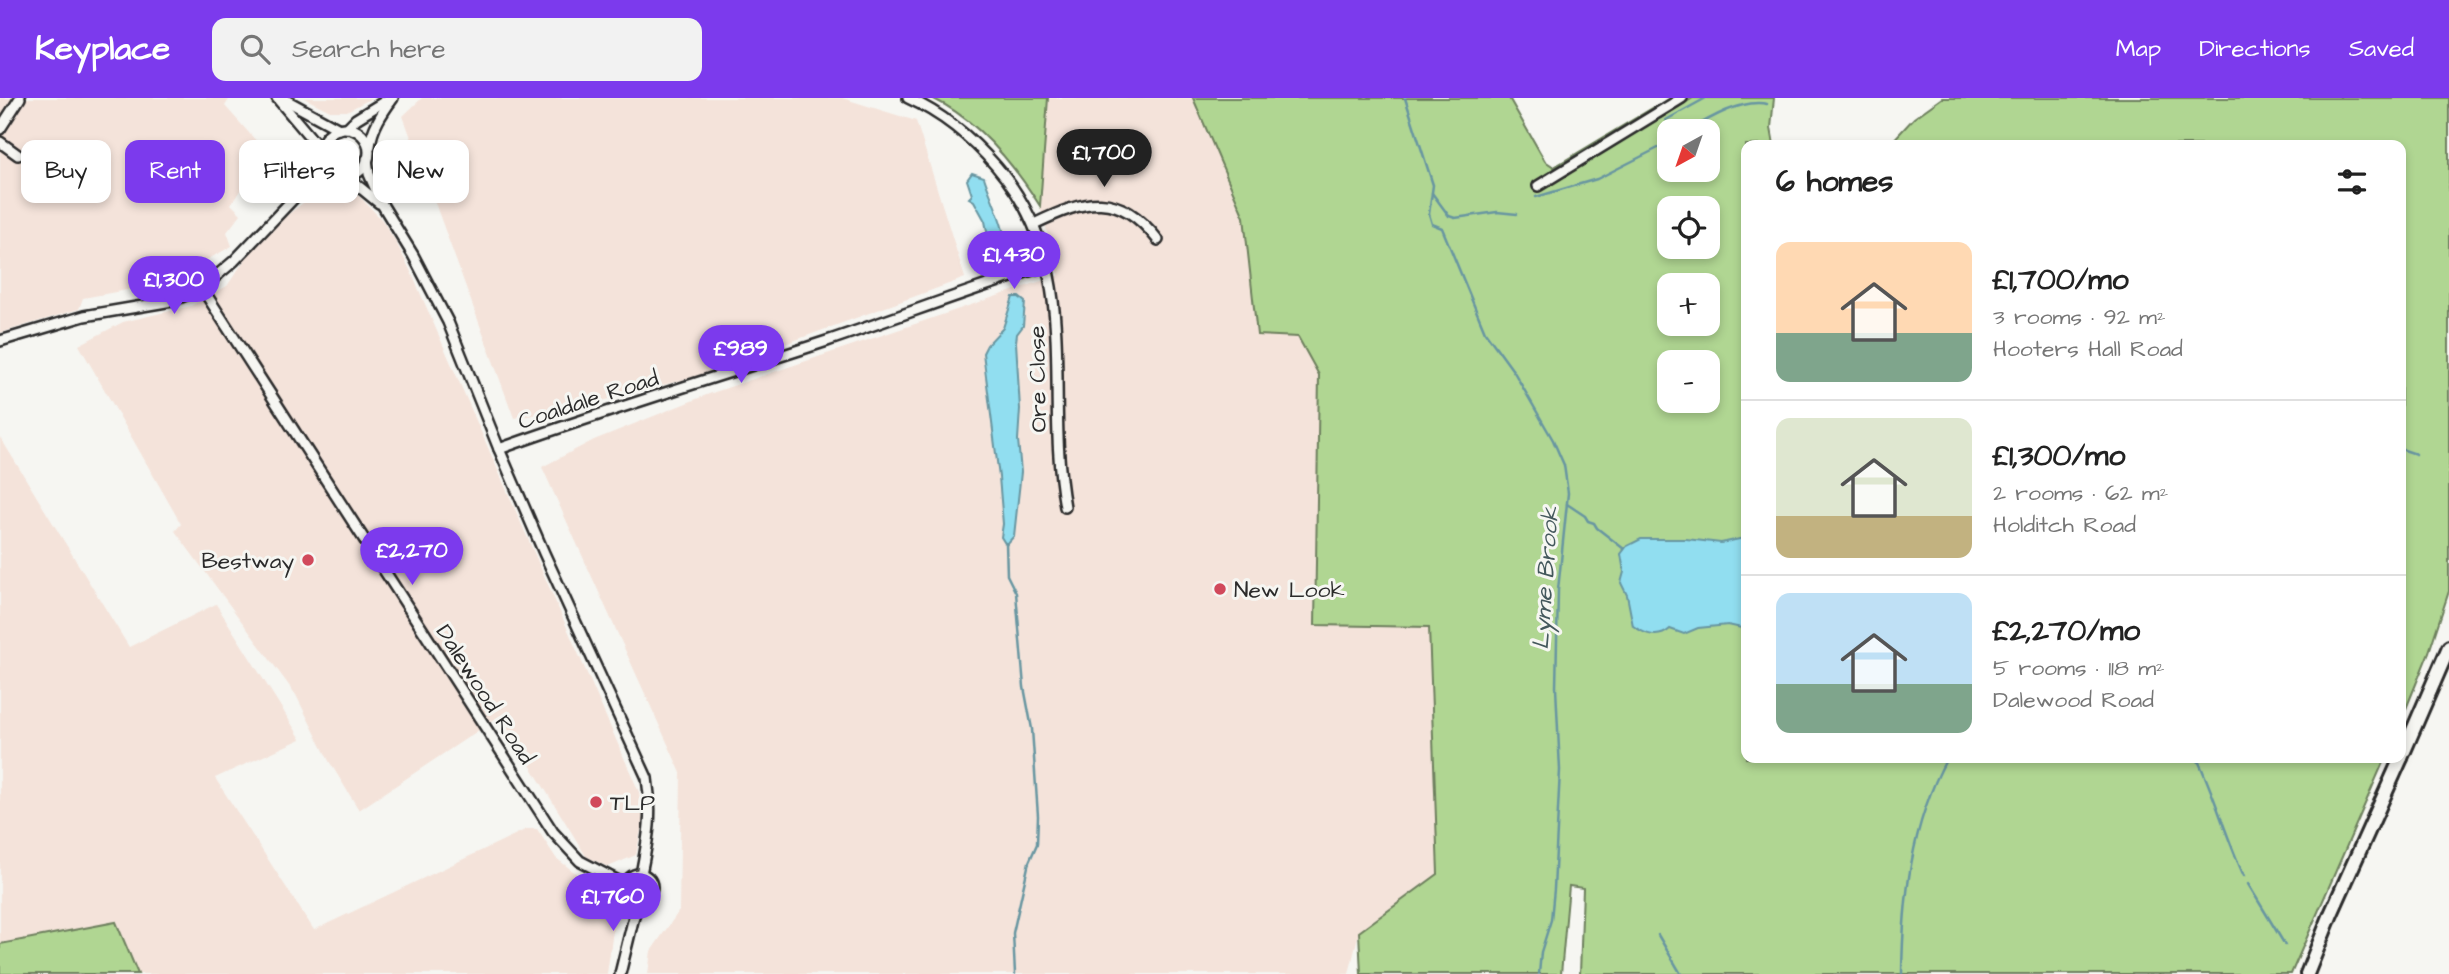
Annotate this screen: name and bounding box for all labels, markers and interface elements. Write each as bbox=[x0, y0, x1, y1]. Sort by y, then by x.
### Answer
search box bbox=[212, 18, 702, 81]
text: Keyplace bbox=[35, 26, 170, 72]
icon: search bbox=[236, 30, 274, 68]
text: Search here bbox=[292, 31, 445, 67]
text: Map bbox=[2116, 32, 2161, 66]
text: Directions bbox=[2199, 32, 2311, 66]
text: Saved bbox=[2349, 32, 2414, 66]
north arrow bbox=[1657, 119, 1720, 182]
map controls bbox=[1657, 119, 1720, 413]
pin: £1,700 bbox=[1047, 130, 1161, 189]
text: £1,700 bbox=[1073, 136, 1135, 168]
chip: Buy bbox=[21, 140, 111, 203]
chip: Rent bbox=[125, 140, 225, 203]
chip: Filters bbox=[239, 140, 359, 203]
chip: New bbox=[373, 140, 469, 203]
text: 6 homes bbox=[1776, 161, 1893, 203]
icon: filters bbox=[2333, 163, 2371, 201]
button: locate bbox=[1657, 196, 1720, 259]
pin: £1,430 bbox=[957, 232, 1071, 291]
text: £1,430 bbox=[983, 238, 1045, 270]
pin: £1,300 bbox=[117, 256, 231, 316]
text: £1,700/mo bbox=[1993, 259, 2129, 301]
text: £1,300 bbox=[144, 263, 204, 295]
icon: home bbox=[1832, 270, 1916, 354]
button: + bbox=[1657, 273, 1720, 336]
text: 3 rooms · 92 m² bbox=[1993, 301, 2166, 333]
street label: Ore Close bbox=[1021, 325, 1055, 433]
pin: £989 bbox=[700, 326, 782, 385]
text: £989 bbox=[714, 332, 768, 364]
text: Hooters Hall Road bbox=[1993, 333, 2183, 365]
button: − bbox=[1657, 350, 1720, 413]
street label: Coaldale Road bbox=[514, 362, 663, 438]
text: £1,300/mo bbox=[1993, 435, 2125, 477]
icon: home bbox=[1832, 446, 1916, 530]
text: 2 rooms · 62 m² bbox=[1993, 477, 2168, 509]
water label: Lyme Brook bbox=[1524, 504, 1568, 651]
text: Holditch Road bbox=[1993, 509, 2136, 541]
pin: £2,270 bbox=[355, 528, 469, 587]
text: £2,270 bbox=[376, 534, 448, 566]
place label: Bestway bbox=[201, 545, 294, 578]
marker: Bestway bbox=[300, 552, 316, 568]
place label: New Look bbox=[1234, 574, 1345, 606]
marker: New Look bbox=[1212, 581, 1228, 597]
text: £2,270/mo bbox=[1993, 610, 2140, 652]
street label: Dalewood Road bbox=[428, 618, 543, 771]
icon: home bbox=[1832, 621, 1916, 705]
text: 5 rooms · 118 m² bbox=[1993, 652, 2165, 684]
text: Dalewood Road bbox=[1993, 684, 2154, 716]
place label: TLP bbox=[610, 787, 655, 819]
marker: TLP bbox=[588, 794, 604, 810]
pin: £1,760 bbox=[556, 874, 670, 933]
text: £1,760 bbox=[582, 880, 644, 912]

